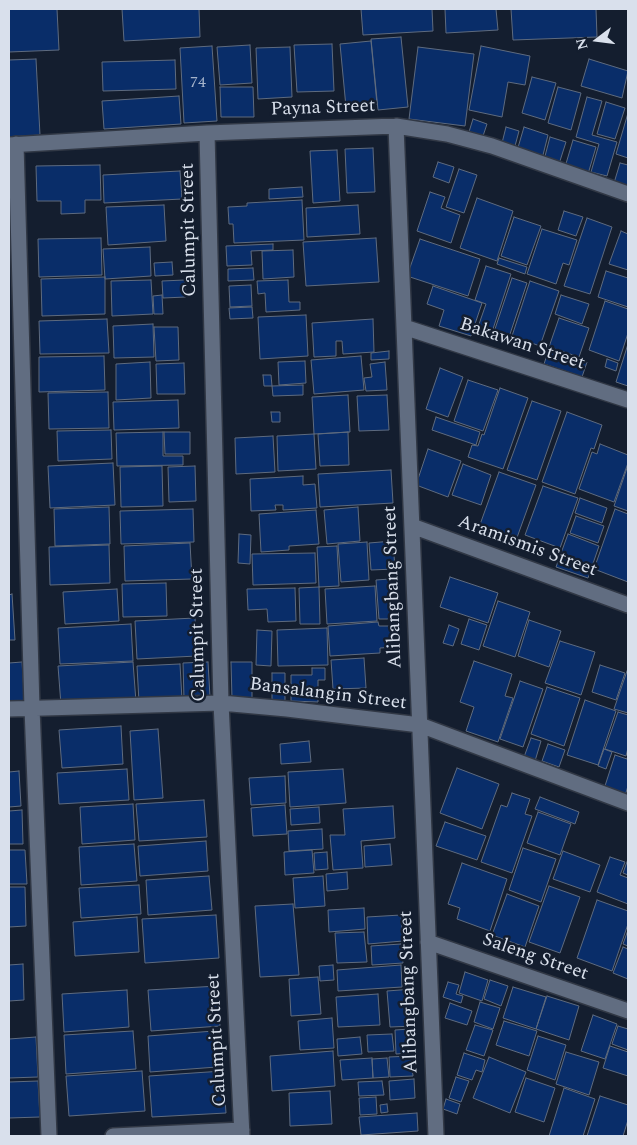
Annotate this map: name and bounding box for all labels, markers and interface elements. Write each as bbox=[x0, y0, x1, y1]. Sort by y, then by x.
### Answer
north arrow bbox=[572, 15, 622, 65]
text: N bbox=[570, 36, 594, 52]
house number: 74 bbox=[190, 74, 206, 94]
street label: Payna Street bbox=[270, 96, 376, 122]
street label: Calumpit Street bbox=[177, 163, 203, 297]
street label: Bakawan Street bbox=[456, 314, 588, 376]
street label: Alibangbang Street bbox=[380, 505, 408, 669]
street label: Aramismis Street bbox=[454, 511, 600, 583]
street label: Calumpit Street bbox=[186, 568, 212, 702]
street label: Bansalangin Street bbox=[248, 674, 408, 716]
street label: Alibangbang Street bbox=[396, 910, 424, 1074]
street label: Saleng Street bbox=[479, 929, 591, 987]
street label: Calumpit Street bbox=[203, 973, 233, 1107]

